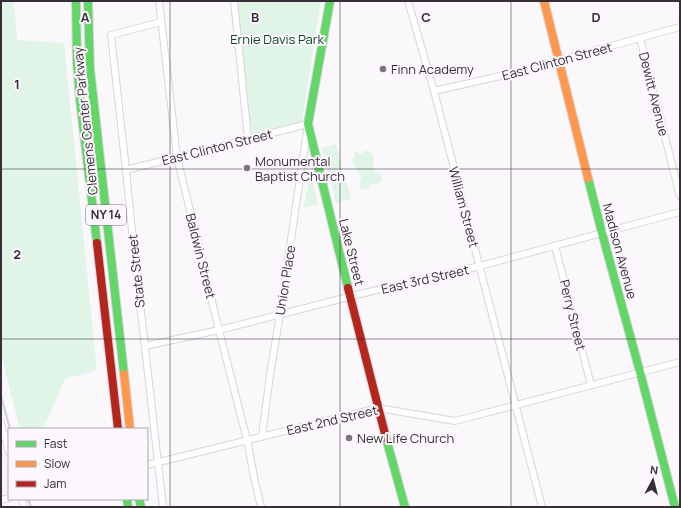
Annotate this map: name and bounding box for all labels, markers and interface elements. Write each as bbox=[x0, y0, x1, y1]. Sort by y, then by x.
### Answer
text: A bbox=[81, 8, 90, 26]
text: B bbox=[251, 8, 259, 26]
text: C bbox=[421, 8, 431, 26]
text: D bbox=[591, 8, 601, 26]
park label: Ernie Davis Park bbox=[230, 30, 324, 48]
street label: East Clinton Street bbox=[500, 38, 614, 84]
street label: Clemens Center Parkway bbox=[68, 46, 102, 196]
street label: Dewitt Avenue bbox=[635, 50, 673, 138]
place label: Finn Academy bbox=[391, 60, 474, 78]
marker: Finn Academy bbox=[378, 64, 388, 74]
text: 1 bbox=[14, 75, 20, 93]
street label: East Clinton Street bbox=[160, 125, 274, 169]
place label: Monumental Baptist Church bbox=[255, 152, 345, 185]
marker: Monumental Baptist Church bbox=[242, 163, 252, 173]
street label: William Street bbox=[445, 165, 483, 249]
street label: Madison Avenue bbox=[599, 201, 642, 301]
road number: NY 14 bbox=[86, 205, 126, 225]
street label: Baldwin Street bbox=[182, 211, 220, 301]
street label: Lake Street bbox=[335, 217, 369, 287]
street label: State Street bbox=[123, 233, 149, 309]
street label: Union Place bbox=[271, 243, 299, 316]
text: 2 bbox=[13, 245, 21, 263]
street label: East 3rd Street bbox=[379, 260, 471, 298]
street label: Perry Street bbox=[556, 278, 590, 352]
street label: East 2nd Street bbox=[285, 401, 379, 439]
legend bbox=[8, 428, 148, 500]
place label: New Life Church bbox=[357, 429, 454, 447]
marker: New Life Church bbox=[344, 433, 354, 443]
text: Fast bbox=[44, 435, 68, 452]
text: Slow bbox=[44, 455, 70, 472]
north arrow bbox=[633, 460, 673, 500]
text: N bbox=[649, 462, 659, 478]
text: Jam bbox=[44, 475, 66, 492]

